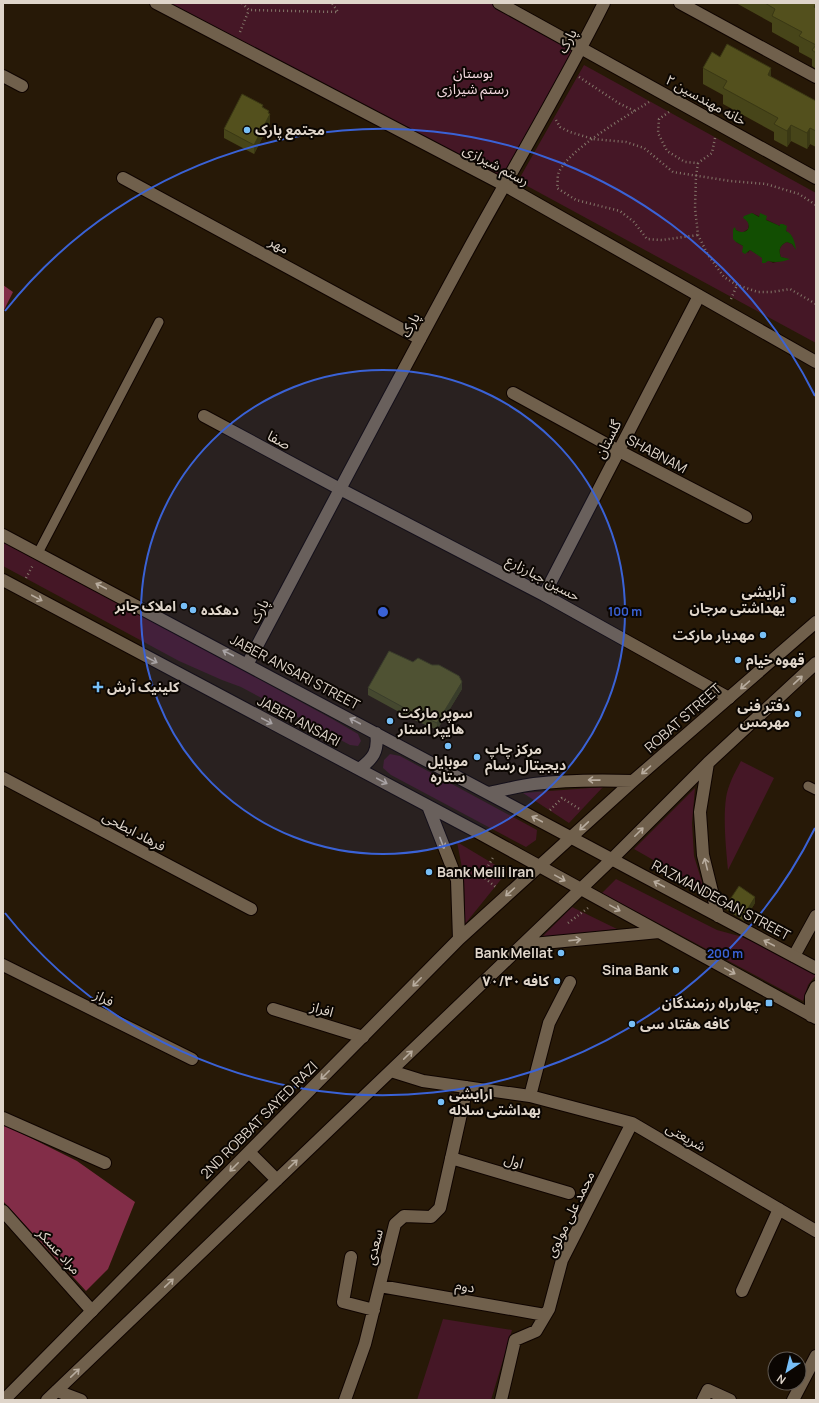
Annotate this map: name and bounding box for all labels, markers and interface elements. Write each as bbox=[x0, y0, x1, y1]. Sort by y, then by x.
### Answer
street label: پارک bbox=[552, 25, 582, 57]
park label: بوستان رستم شیرازی bbox=[437, 63, 509, 100]
street label: خانه مهندسین ۲ bbox=[662, 70, 750, 130]
place label: مجتمع پارک bbox=[255, 120, 325, 140]
marker: مجتمع پارک bbox=[242, 125, 252, 135]
street label: رستم شیرازی bbox=[459, 139, 533, 192]
street label: مهر bbox=[265, 231, 293, 258]
street label: پارک bbox=[395, 309, 425, 341]
street label: گلستان bbox=[590, 416, 625, 461]
street label: صفا bbox=[264, 426, 294, 454]
street label: SHABNAM bbox=[624, 430, 691, 477]
street label: حسین جبارزارع bbox=[502, 550, 583, 607]
one-way arrow bbox=[95, 582, 107, 589]
place label: آرایشی یهداشتی مرجان bbox=[690, 582, 785, 617]
one-way arrow bbox=[31, 595, 43, 603]
street label: پارک bbox=[244, 595, 274, 627]
marker: آرایشی یهداشتی مرجان bbox=[788, 595, 798, 605]
place label: املاک جابر bbox=[114, 596, 176, 615]
place label: دهکده bbox=[201, 600, 239, 619]
marker: املاک جابر bbox=[179, 601, 189, 611]
text: 100 m bbox=[608, 603, 642, 620]
marker: دهکده bbox=[188, 605, 198, 615]
centre of rings bbox=[376, 605, 390, 619]
place label: مهدیار مارکت bbox=[673, 625, 755, 644]
street label: JABER ANSARI STREET bbox=[227, 629, 364, 714]
marker: مهدیار مارکت bbox=[758, 630, 768, 640]
one-way arrow bbox=[223, 649, 235, 656]
place label: قهوه خیام bbox=[746, 650, 804, 671]
marker: قهوه خیام bbox=[733, 655, 743, 665]
one-way arrow bbox=[146, 656, 158, 664]
one-way arrow bbox=[793, 675, 803, 684]
place label: کلینیک آرش bbox=[107, 677, 180, 696]
street label: ROBAT STREET bbox=[640, 678, 726, 756]
one-way arrow bbox=[739, 680, 750, 689]
marker: کلینیک آرش bbox=[92, 681, 104, 693]
street label: JABER ANSARI bbox=[254, 691, 344, 750]
place label: دفتر فنی مهرمس bbox=[737, 696, 790, 731]
place label: سوپر مارکت هایپر استار bbox=[397, 703, 473, 739]
marker: دفتر فنی مهرمس bbox=[793, 709, 803, 719]
marker: سوپر مارکت هایپر استار bbox=[385, 716, 395, 726]
one-way arrow bbox=[261, 717, 273, 725]
one-way arrow bbox=[349, 717, 361, 725]
place label: مرکز چاپ دیجیتال رسام bbox=[485, 739, 566, 776]
marker: موبایل ستاره bbox=[443, 741, 453, 751]
place label: موبایل ستاره bbox=[428, 751, 468, 786]
marker: مرکز چاپ دیجیتال رسام bbox=[472, 752, 482, 762]
one-way arrow bbox=[641, 765, 652, 774]
one-way arrow bbox=[588, 776, 601, 784]
one-way arrow bbox=[376, 778, 388, 786]
street label: فرهاد ابطحی bbox=[99, 806, 169, 855]
one-way arrow bbox=[532, 815, 544, 823]
one-way arrow bbox=[579, 822, 589, 831]
one-way arrow bbox=[634, 827, 644, 836]
one-way arrow bbox=[439, 836, 447, 848]
street label: RAZMANDEGAN STREET bbox=[649, 855, 794, 945]
one-way arrow bbox=[701, 858, 709, 871]
place label: Bank Melli Iran bbox=[437, 862, 534, 881]
marker: Bank Melli Iran bbox=[424, 867, 434, 877]
one-way arrow bbox=[554, 874, 566, 882]
one-way arrow bbox=[653, 880, 665, 888]
one-way arrow bbox=[505, 888, 516, 897]
one-way arrow bbox=[609, 904, 621, 912]
one-way arrow bbox=[568, 936, 581, 944]
one-way arrow bbox=[763, 939, 775, 946]
place label: Bank Mellat bbox=[475, 943, 553, 962]
text: 200 m bbox=[707, 945, 743, 962]
marker: Bank Mellat bbox=[556, 948, 566, 958]
place label: Sina Bank bbox=[602, 960, 668, 979]
marker: Sina Bank bbox=[671, 965, 681, 975]
one-way arrow bbox=[724, 968, 736, 975]
place label: کافه ۷۰/۳۰ bbox=[482, 971, 550, 990]
marker: کافه ۷۰/۳۰ bbox=[552, 976, 562, 986]
one-way arrow bbox=[412, 977, 421, 987]
street label: فراز bbox=[90, 984, 117, 1011]
place label: چهارراه رزمندگان bbox=[662, 993, 761, 1013]
street label: افراز bbox=[307, 996, 336, 1021]
marker: چهارراه رزمندگان bbox=[764, 998, 774, 1008]
place label: کافه هفتاد سی bbox=[640, 1014, 730, 1033]
marker: کافه هفتاد سی bbox=[627, 1019, 637, 1029]
one-way arrow bbox=[403, 1050, 413, 1060]
street label: 2ND ROBBAT SAYED RAZI bbox=[196, 1057, 322, 1183]
one-way arrow bbox=[320, 1070, 330, 1080]
place label: ارایشی بهداشتی سلاله bbox=[449, 1084, 541, 1119]
marker: ارایشی بهداشتی سلاله bbox=[436, 1097, 446, 1107]
street label: شریعتی bbox=[663, 1118, 710, 1156]
street label: اول bbox=[502, 1149, 526, 1172]
one-way arrow bbox=[288, 1160, 298, 1169]
one-way arrow bbox=[229, 1162, 239, 1172]
street label: محمد علی مولوی bbox=[540, 1167, 599, 1260]
street label: مراد عسکر bbox=[33, 1222, 85, 1278]
street label: سعدی bbox=[360, 1227, 387, 1267]
street label: دوم bbox=[453, 1274, 477, 1299]
one-way arrow bbox=[164, 1278, 174, 1288]
north arrow bbox=[767, 1351, 807, 1391]
one-way arrow bbox=[70, 1368, 80, 1378]
text: N bbox=[773, 1371, 789, 1388]

